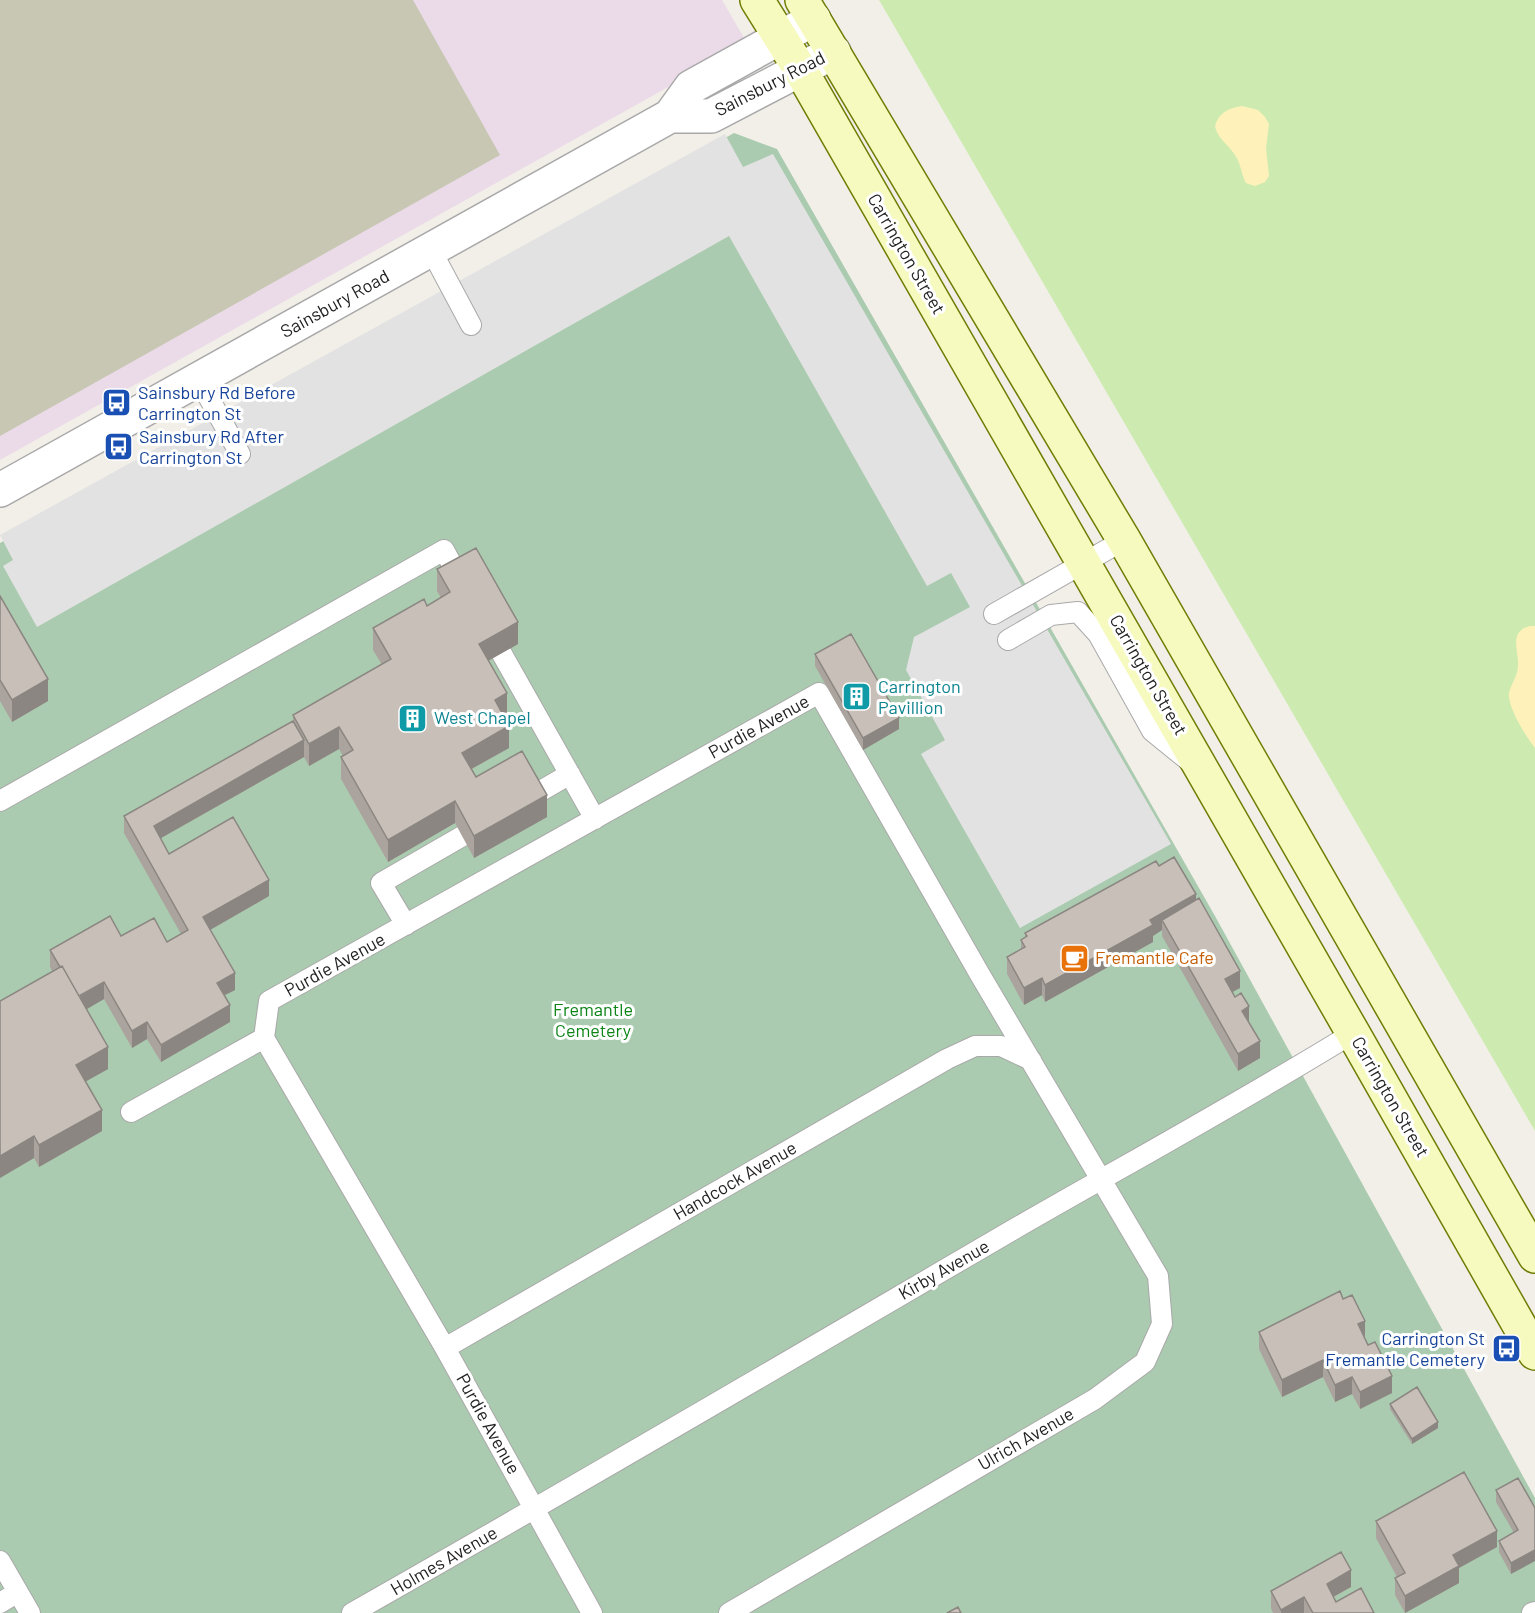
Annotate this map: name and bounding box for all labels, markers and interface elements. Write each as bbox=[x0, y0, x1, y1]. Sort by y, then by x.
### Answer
street label: Sainsbury Road bbox=[711, 46, 828, 120]
street label: Carrington Street bbox=[863, 189, 950, 318]
street label: Sainsbury Road bbox=[276, 264, 393, 342]
place label: Sainsbury Rd Before Carrington St bbox=[138, 381, 296, 424]
bus stop icon: Sainsbury Rd Before Carrington St bbox=[101, 387, 133, 419]
place label: Sainsbury Rd After Carrington St bbox=[139, 425, 284, 468]
bus stop icon: Sainsbury Rd After Carrington St bbox=[102, 431, 134, 463]
street label: Carrington Street bbox=[1105, 610, 1192, 739]
place label: Carrington Pavillion bbox=[878, 675, 961, 718]
building icon: Carrington Pavillion bbox=[841, 681, 873, 713]
street label: Purdie Avenue bbox=[704, 689, 813, 763]
building icon: West Chapel bbox=[397, 702, 429, 734]
place label: West Chapel bbox=[434, 706, 531, 728]
street label: Purdie Avenue bbox=[280, 927, 389, 1001]
cafe icon: Fremantle Cafe bbox=[1058, 942, 1090, 974]
place label: Fremantle Cafe bbox=[1095, 946, 1214, 968]
park label: Fremantle Cemetery bbox=[553, 998, 633, 1041]
street label: Carrington Street bbox=[1347, 1032, 1434, 1161]
street label: Handcock Avenue bbox=[669, 1136, 800, 1224]
street label: Kirby Avenue bbox=[894, 1234, 993, 1304]
place label: Carrington St Fremantle Cemetery bbox=[1325, 1327, 1485, 1370]
bus stop icon: Carrington St Fremantle Cemetery bbox=[1490, 1333, 1522, 1365]
street label: Purdie Avenue bbox=[452, 1369, 526, 1478]
street label: Ulrich Avenue bbox=[974, 1402, 1077, 1474]
street label: Holmes Avenue bbox=[386, 1521, 501, 1600]

